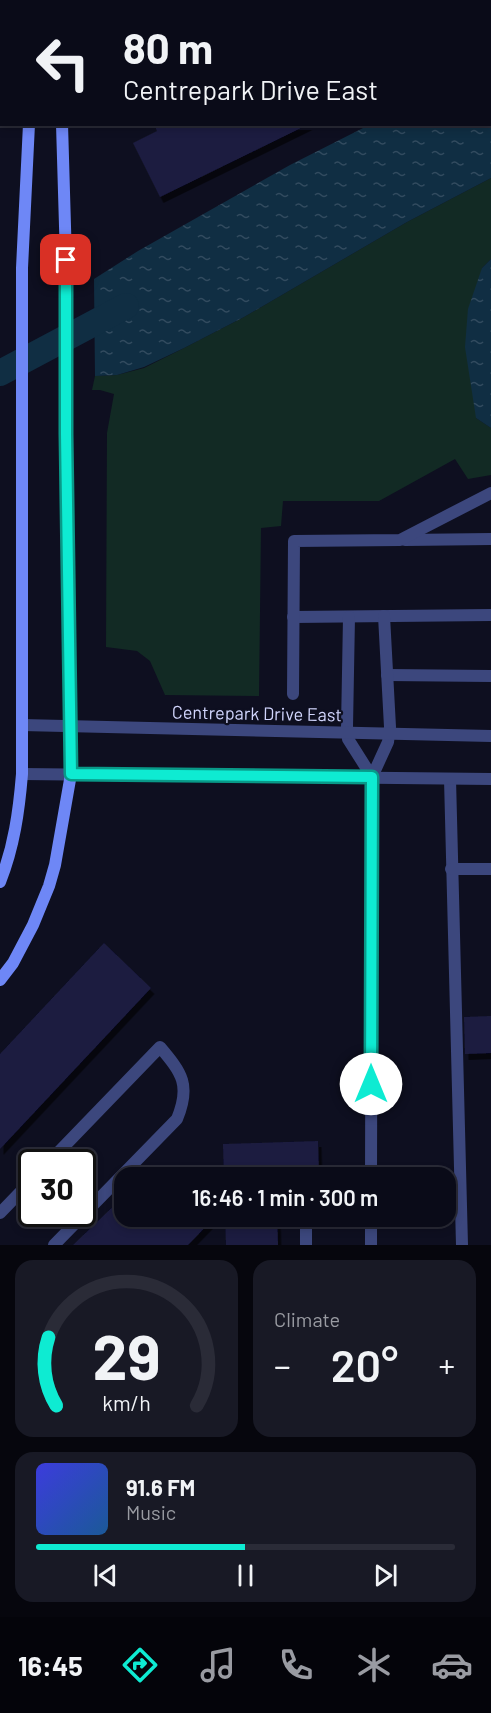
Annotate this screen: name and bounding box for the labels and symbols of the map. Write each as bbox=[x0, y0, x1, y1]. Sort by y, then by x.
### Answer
pin bbox=[40, 234, 91, 285]
street label: Centrepark Drive East bbox=[172, 701, 342, 725]
position arrow bbox=[339, 1052, 403, 1116]
speed limit sign: 30 bbox=[18, 1149, 96, 1227]

